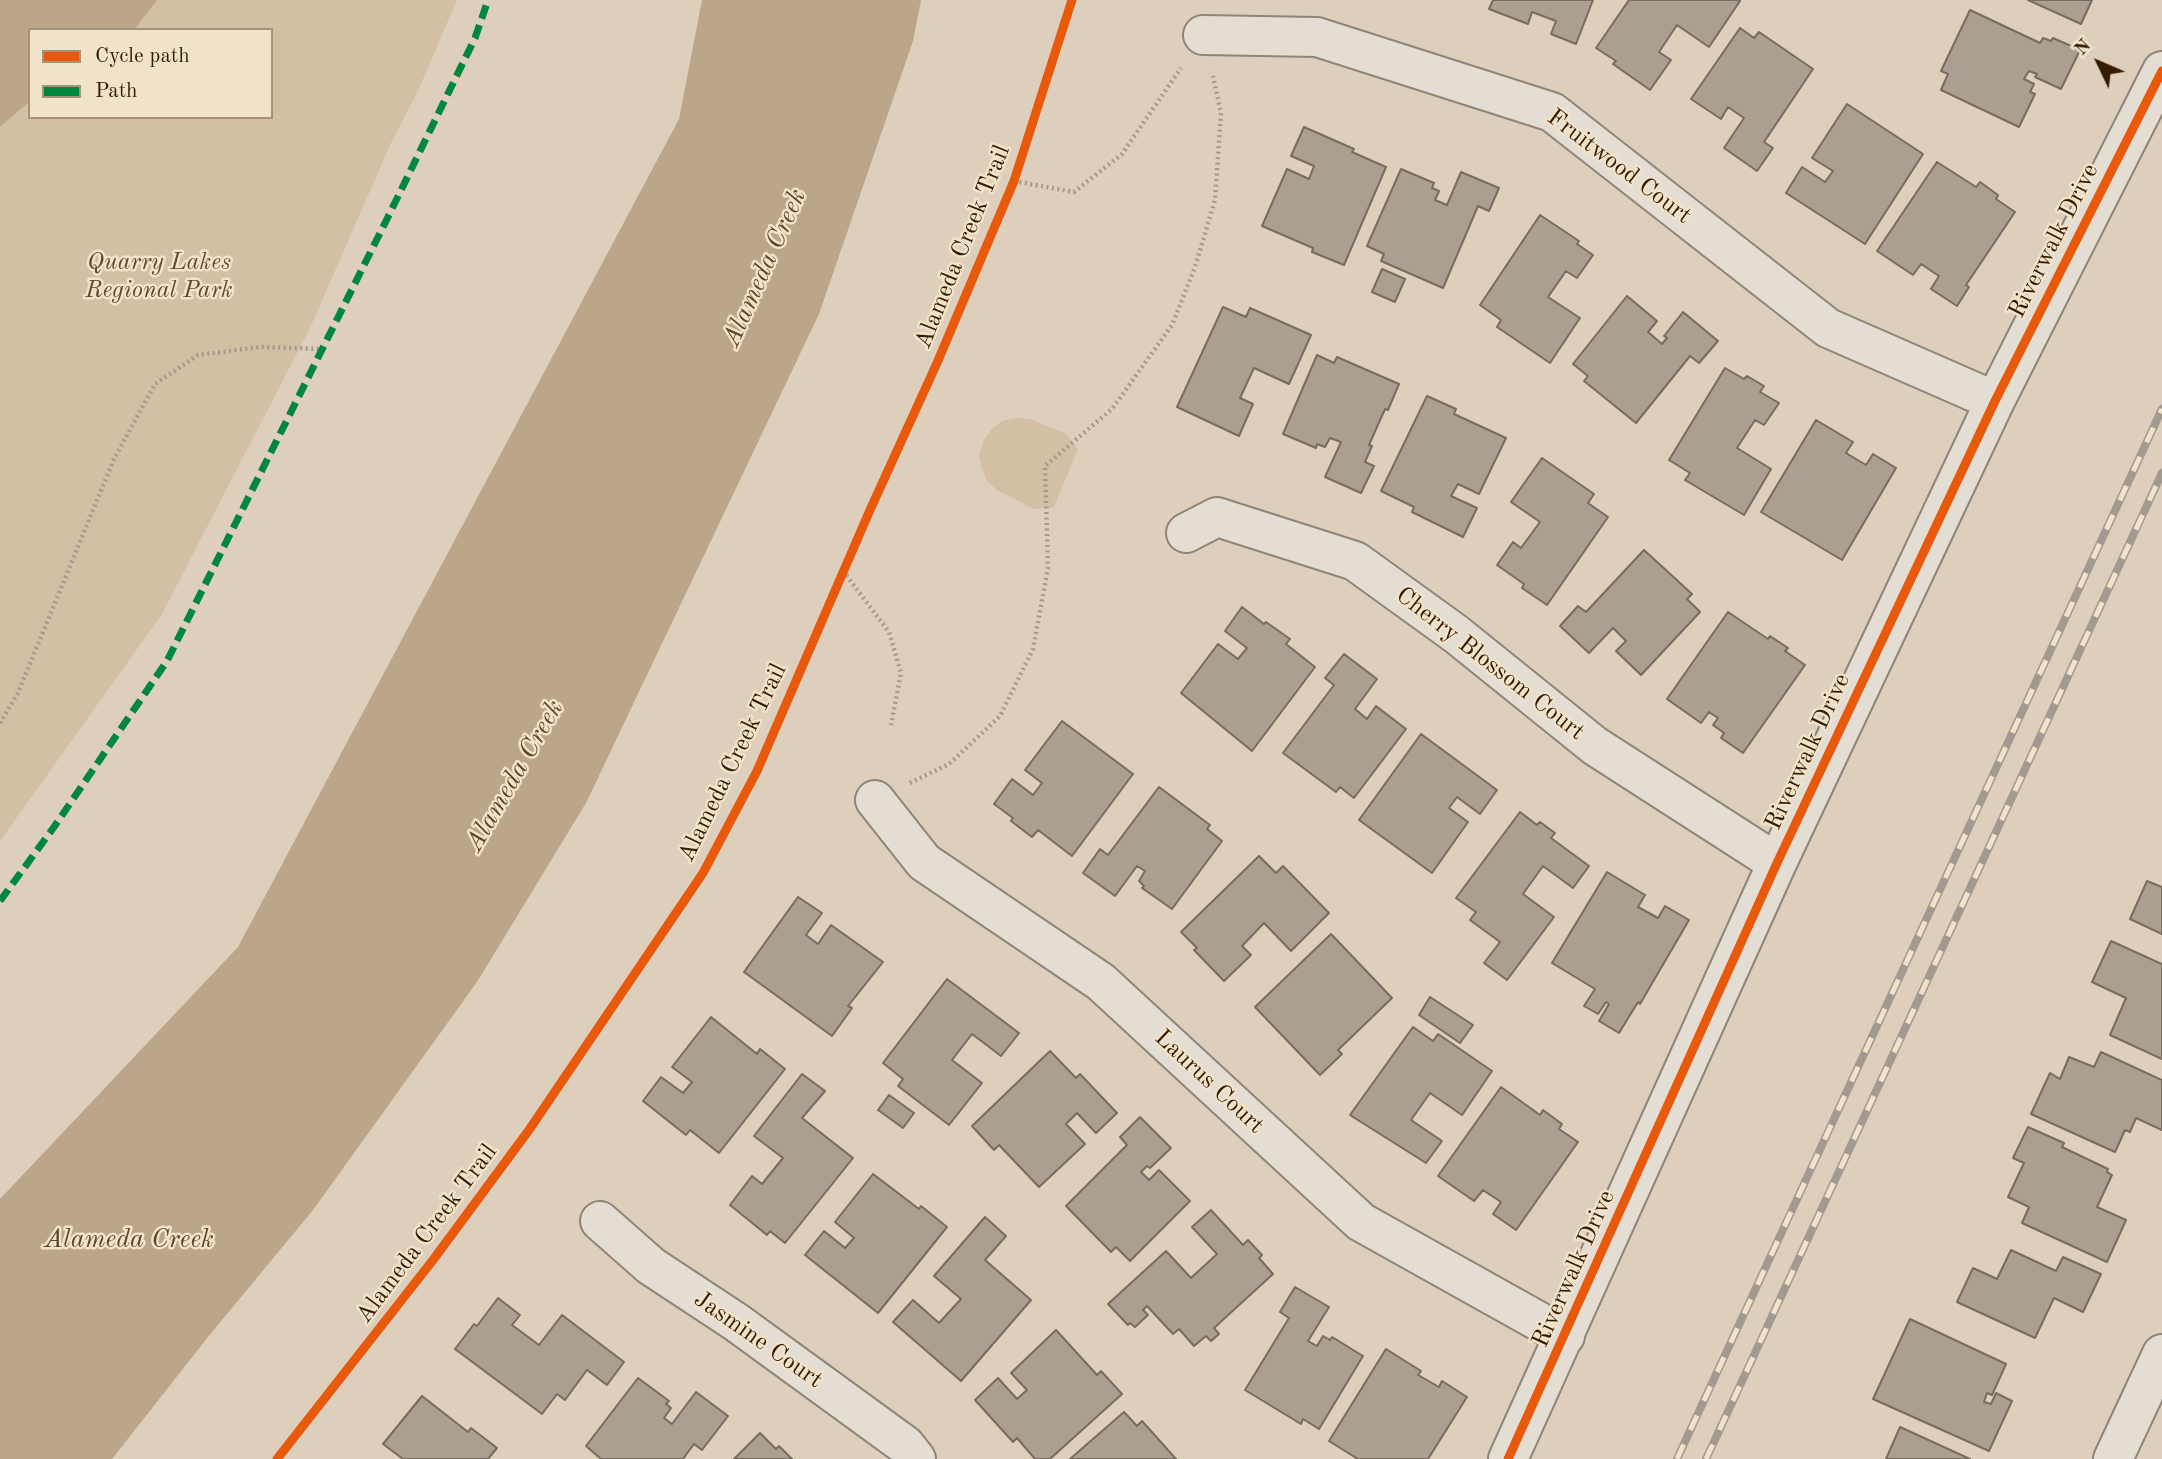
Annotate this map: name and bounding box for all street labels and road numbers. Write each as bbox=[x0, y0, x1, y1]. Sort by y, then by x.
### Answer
street label: Fruitwood Court bbox=[1541, 103, 1697, 231]
street label: Alameda Creek Trail bbox=[909, 141, 1017, 353]
street label: Riverwalk Drive bbox=[2003, 159, 2105, 323]
street label: Cherry Blossom Court bbox=[1390, 581, 1590, 747]
street label: Alameda Creek Trail bbox=[673, 659, 793, 867]
street label: Riverwalk Drive bbox=[1759, 669, 1857, 835]
street label: Laurus Court bbox=[1148, 1024, 1270, 1140]
street label: Alameda Creek Trail bbox=[350, 1139, 504, 1329]
street label: Riverwalk Drive bbox=[1526, 1186, 1622, 1352]
street label: Jasmine Court bbox=[688, 1285, 828, 1395]

